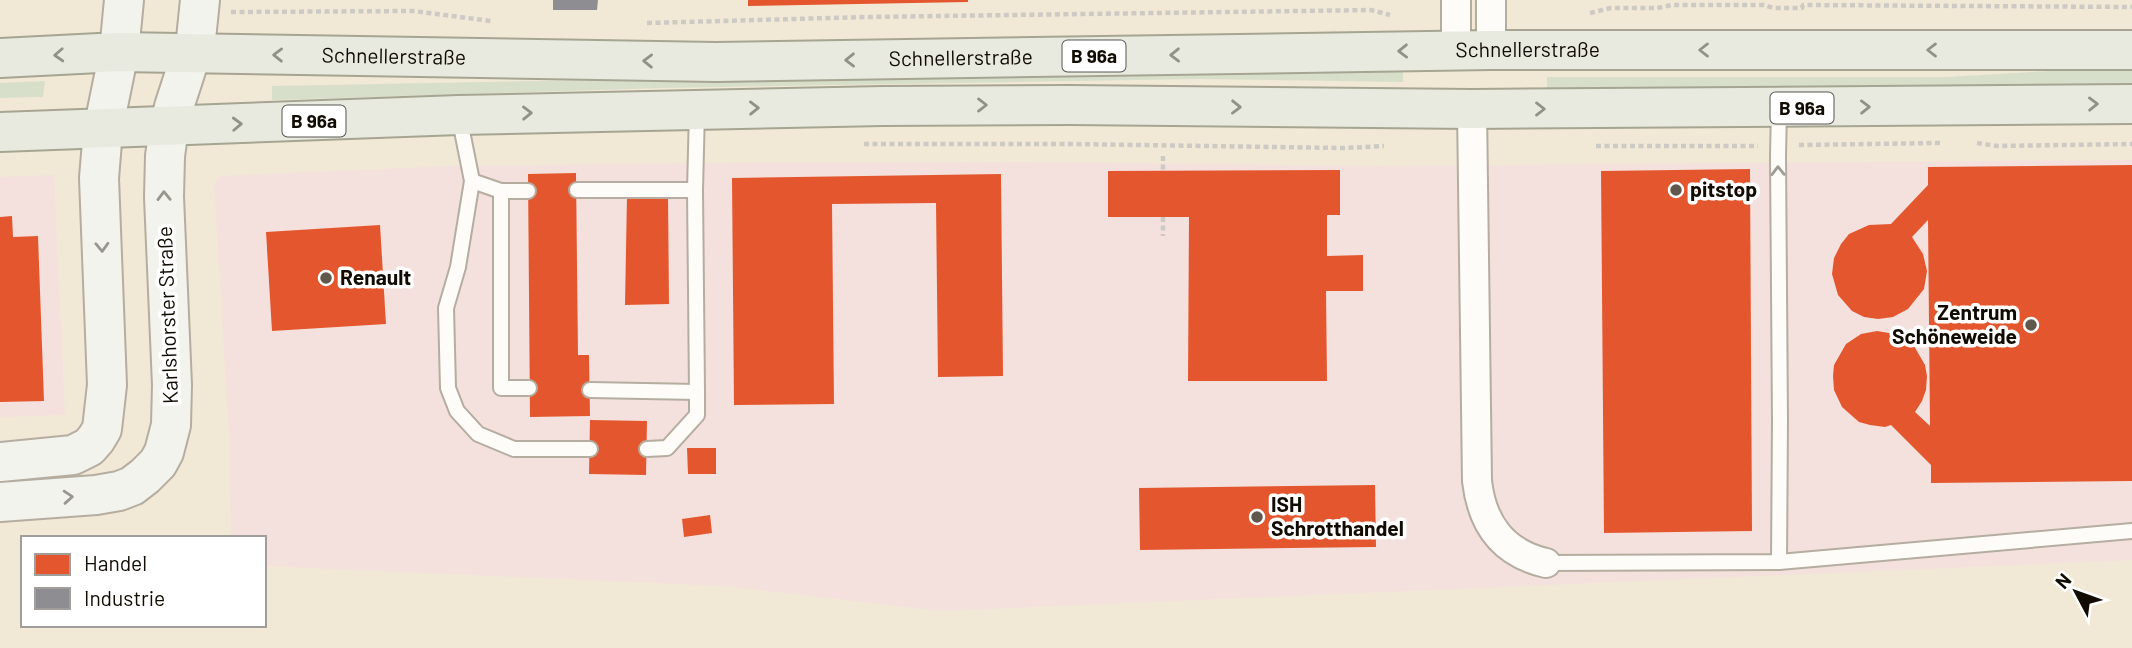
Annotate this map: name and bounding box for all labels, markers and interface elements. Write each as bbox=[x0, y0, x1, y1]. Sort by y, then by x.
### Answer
street label: Schnellerstraße bbox=[1455, 36, 1600, 62]
road number: B 96a bbox=[1062, 40, 1126, 72]
street label: Schnellerstraße bbox=[321, 41, 466, 69]
one-way arrow bbox=[1698, 42, 1709, 58]
one-way arrow bbox=[1926, 42, 1936, 58]
street label: Schnellerstraße bbox=[888, 43, 1033, 70]
one-way arrow bbox=[1397, 43, 1408, 59]
one-way arrow bbox=[272, 47, 283, 62]
one-way arrow bbox=[1170, 47, 1180, 63]
one-way arrow bbox=[54, 48, 65, 63]
one-way arrow bbox=[844, 52, 855, 68]
one-way arrow bbox=[642, 53, 653, 69]
road number: B 96a bbox=[1770, 92, 1834, 124]
one-way arrow bbox=[2088, 96, 2098, 112]
one-way arrow bbox=[977, 97, 988, 113]
one-way arrow bbox=[1231, 99, 1242, 115]
one-way arrow bbox=[1860, 99, 1871, 115]
one-way arrow bbox=[750, 100, 760, 116]
one-way arrow bbox=[1534, 101, 1545, 116]
road number: B 96a bbox=[282, 105, 346, 136]
one-way arrow bbox=[522, 106, 533, 121]
one-way arrow bbox=[231, 117, 242, 132]
one-way arrow bbox=[1770, 165, 1786, 175]
place label: pitstop bbox=[1690, 176, 1757, 201]
marker: pitstop bbox=[1668, 182, 1684, 198]
one-way arrow bbox=[157, 190, 172, 201]
street label: Karlshorster Straße bbox=[151, 226, 182, 404]
one-way arrow bbox=[94, 242, 109, 253]
place label: Renault bbox=[340, 264, 411, 289]
marker: Renault bbox=[318, 270, 334, 286]
place label: Zentrum Schöneweide bbox=[1892, 299, 2017, 348]
marker: Zentrum Schöneweide bbox=[2023, 317, 2039, 333]
one-way arrow bbox=[63, 490, 74, 505]
place label: ISH Schrotthandel bbox=[1271, 491, 1404, 540]
marker: ISH Schrotthandel bbox=[1249, 509, 1265, 525]
legend bbox=[21, 536, 266, 627]
text: Handel bbox=[84, 550, 147, 575]
north arrow bbox=[2041, 557, 2111, 627]
text: N bbox=[2050, 568, 2076, 593]
text: Industrie bbox=[84, 585, 165, 610]

